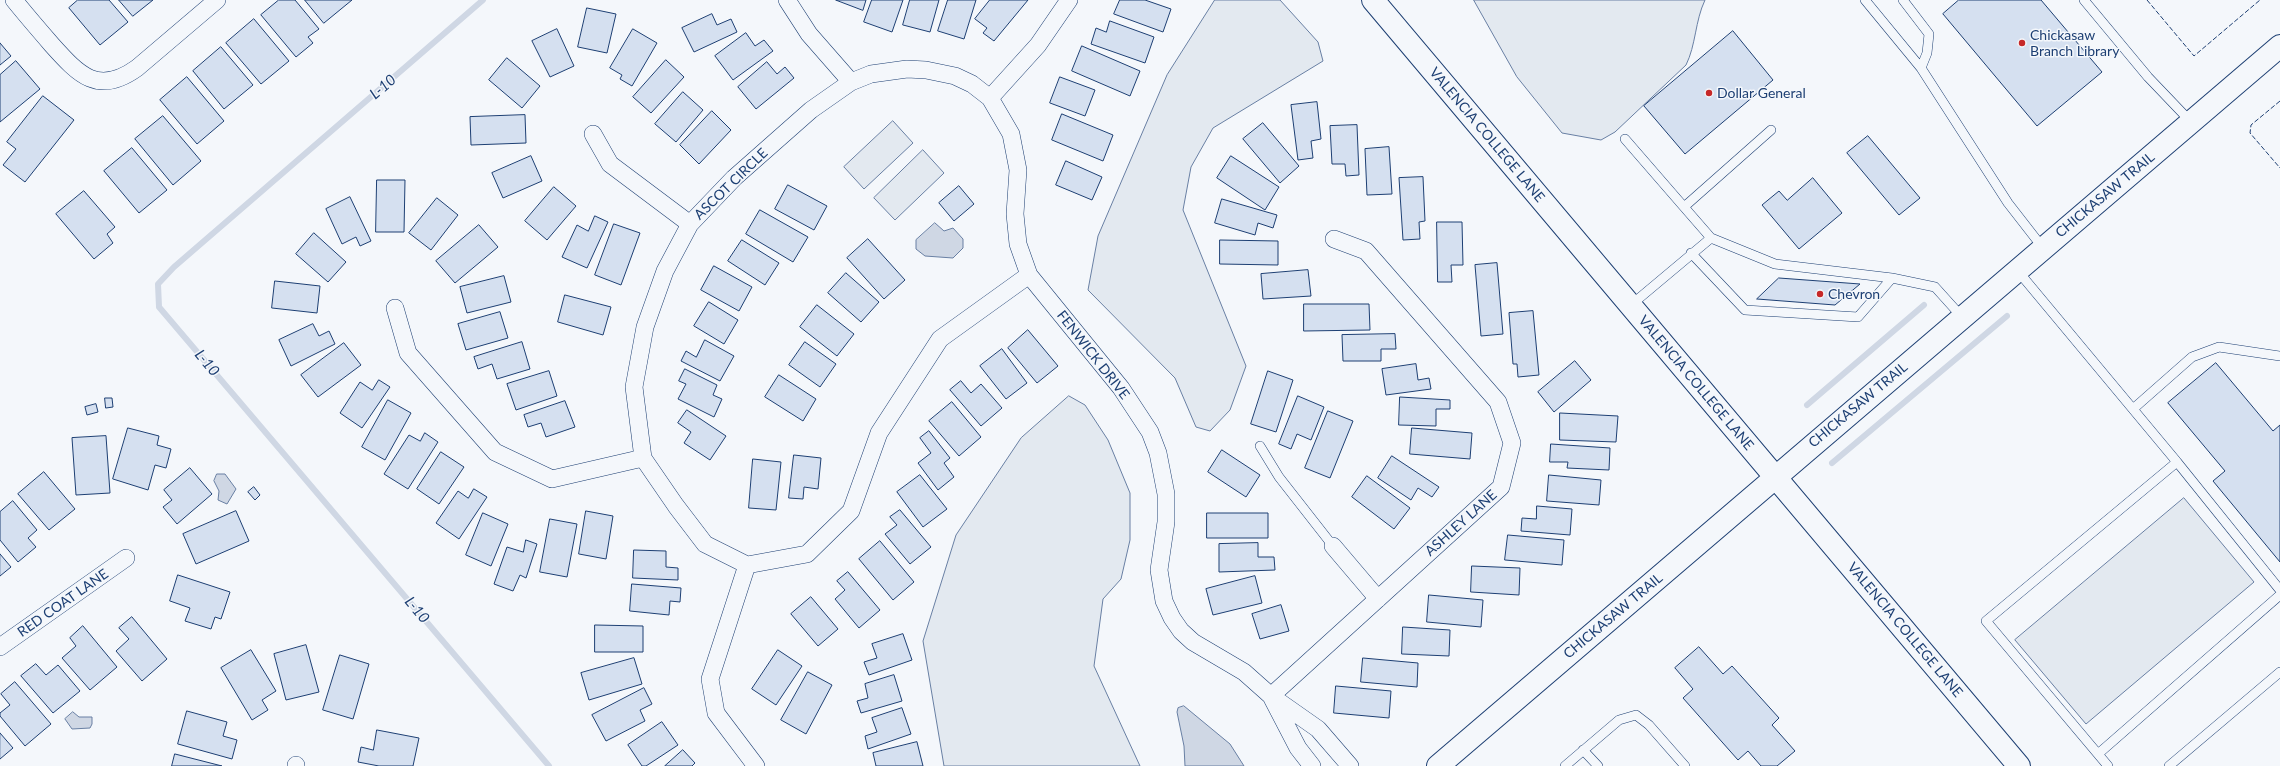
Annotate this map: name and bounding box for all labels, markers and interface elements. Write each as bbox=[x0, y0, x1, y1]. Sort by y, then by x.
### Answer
place label: Chickasaw Branch Library bbox=[2030, 27, 2119, 60]
marker: Chickasaw Branch Library bbox=[2017, 38, 2027, 48]
street label: VALENCIA COLLEGE LANE bbox=[1426, 64, 1548, 206]
water label: L-10 bbox=[366, 71, 400, 103]
place label: Dollar General bbox=[1717, 85, 1806, 101]
marker: Dollar General bbox=[1704, 88, 1714, 98]
street label: ASCOT CIRCLE bbox=[691, 145, 771, 223]
street label: CHICKASAW TRAIL bbox=[2052, 149, 2158, 241]
place label: Chevron bbox=[1828, 286, 1880, 302]
marker: Chevron bbox=[1815, 289, 1825, 299]
street label: FENWICK DRIVE bbox=[1053, 307, 1133, 403]
street label: VALENCIA COLLEGE LANE bbox=[1635, 312, 1757, 454]
water label: L-10 bbox=[191, 346, 223, 380]
street label: CHICKASAW TRAIL bbox=[1805, 359, 1911, 451]
street label: ASHLEY LANE bbox=[1422, 486, 1500, 560]
street label: VALENCIA COLLEGE LANE bbox=[1844, 559, 1966, 701]
street label: RED COAT LANE bbox=[14, 565, 112, 641]
street label: CHICKASAW TRAIL bbox=[1560, 570, 1666, 662]
water label: L-10 bbox=[401, 593, 433, 627]

